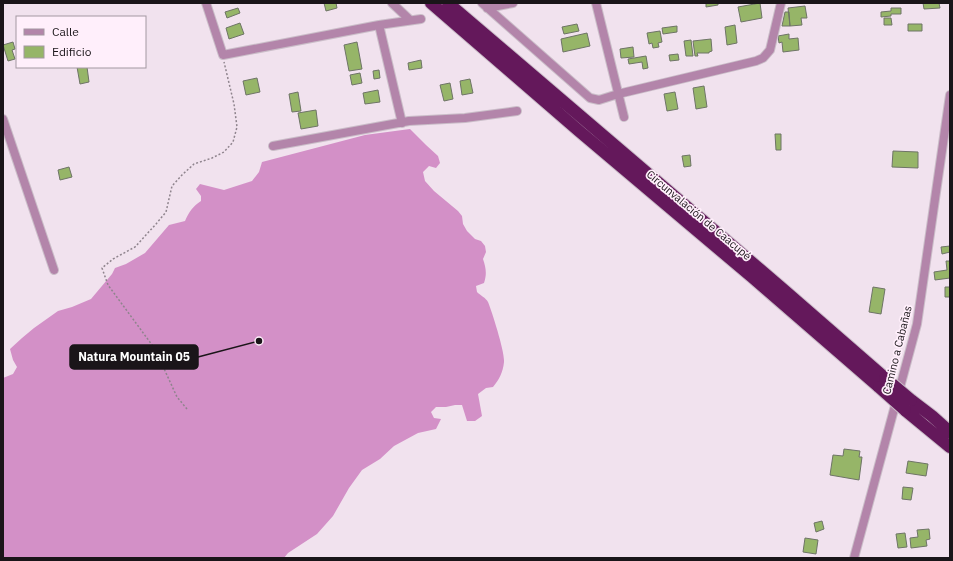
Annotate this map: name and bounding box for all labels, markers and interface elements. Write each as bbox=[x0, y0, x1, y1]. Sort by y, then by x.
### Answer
legend bbox=[16, 16, 146, 68]
text: Calle bbox=[52, 24, 79, 39]
text: Edificio bbox=[52, 44, 92, 59]
street label: Circunvalación de Caacupé bbox=[644, 167, 754, 263]
street label: Camino a Cabañas bbox=[879, 304, 915, 396]
callout: Natura Mountain 05 bbox=[70, 345, 198, 369]
text: Natura Mountain 05 bbox=[78, 349, 190, 364]

